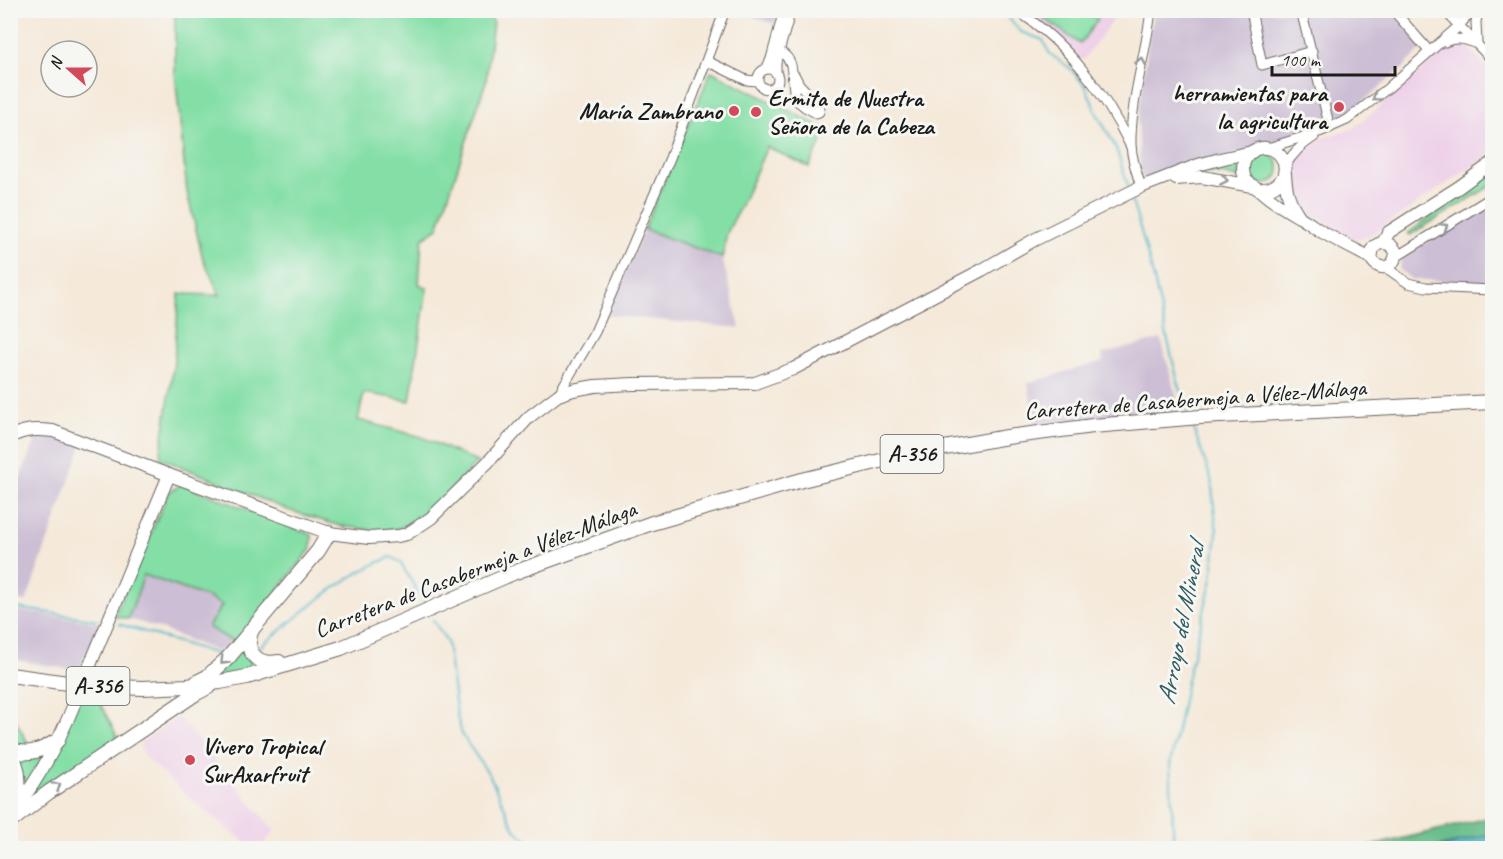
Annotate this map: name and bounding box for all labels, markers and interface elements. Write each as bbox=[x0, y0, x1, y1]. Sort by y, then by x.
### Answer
north arrow bbox=[39, 39, 99, 99]
scale bar bbox=[1272, 39, 1395, 77]
text: 100 m bbox=[1281, 49, 1322, 71]
text: N bbox=[45, 53, 68, 72]
one-way arrow bbox=[1135, 56, 1147, 66]
place label: herramientas para la agricultura bbox=[1173, 78, 1329, 136]
place label: Ermita de Nuestra Señora de la Cabeza bbox=[768, 83, 936, 141]
one-way arrow bbox=[1372, 90, 1383, 101]
place label: María Zambrano bbox=[579, 96, 724, 126]
marker: herramientas para la agricultura bbox=[1332, 100, 1346, 114]
marker: María Zambrano bbox=[727, 104, 741, 118]
marker: Ermita de Nuestra Señora de la Cabeza bbox=[749, 105, 763, 119]
one-way arrow bbox=[1218, 173, 1228, 186]
one-way arrow bbox=[1437, 223, 1448, 234]
street label: Carretera de Casabermeja a Vélez-Málaga bbox=[1023, 372, 1368, 426]
road number: A-356 bbox=[880, 435, 944, 473]
street label: Carretera de Casabermeja a Vélez-Málaga bbox=[310, 493, 641, 644]
water label: Arroyo del Mineral bbox=[1149, 533, 1214, 707]
one-way arrow bbox=[220, 655, 231, 665]
road number: A-356 bbox=[66, 667, 130, 705]
place label: Vivero Tropical SurAxarfruit bbox=[202, 731, 326, 789]
marker: Vivero Tropical SurAxarfruit bbox=[183, 753, 197, 767]
one-way arrow bbox=[50, 782, 61, 793]

